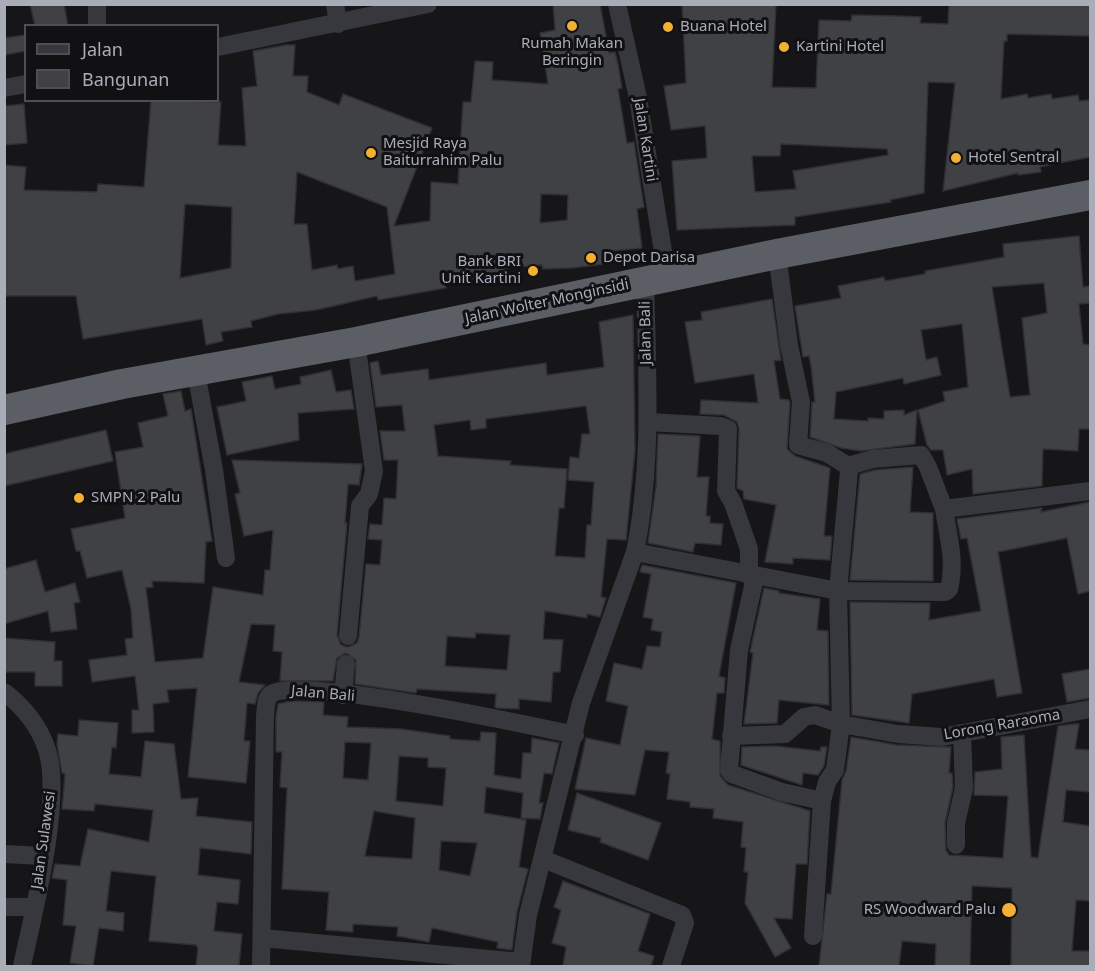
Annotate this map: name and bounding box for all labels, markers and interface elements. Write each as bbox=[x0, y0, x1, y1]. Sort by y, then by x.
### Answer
place label: Buana Hotel bbox=[680, 18, 767, 36]
marker: Rumah Makan Beringin bbox=[565, 19, 579, 33]
marker: Buana Hotel bbox=[661, 20, 675, 34]
legend bbox=[24, 24, 219, 102]
place label: Rumah Makan Beringin bbox=[521, 35, 623, 70]
text: Jalan bbox=[82, 37, 123, 61]
place label: Kartini Hotel bbox=[796, 38, 884, 56]
marker: Kartini Hotel bbox=[777, 40, 791, 54]
text: Bangunan bbox=[82, 67, 169, 91]
street label: Jalan Kartini bbox=[630, 97, 660, 183]
place label: Mesjid Raya Baiturrahim Palu bbox=[383, 135, 502, 170]
marker: Mesjid Raya Baiturrahim Palu bbox=[364, 146, 378, 160]
place label: Hotel Sentral bbox=[968, 149, 1059, 167]
marker: Hotel Sentral bbox=[949, 151, 963, 165]
place label: Depot Darisa bbox=[603, 249, 695, 267]
marker: Depot Darisa bbox=[584, 251, 598, 265]
place label: Bank BRI Unit Kartini bbox=[441, 253, 521, 288]
marker: Bank BRI Unit Kartini bbox=[526, 264, 540, 278]
street label: Jalan Wolter Monginsidi bbox=[463, 276, 631, 328]
street label: Jalan Bali bbox=[636, 301, 656, 365]
place label: SMPN 2 Palu bbox=[91, 489, 180, 507]
marker: SMPN 2 Palu bbox=[72, 491, 86, 505]
street label: Jalan Bali bbox=[290, 682, 356, 706]
street label: Lorong Raraoma bbox=[942, 706, 1062, 744]
street label: Jalan Sulawesi bbox=[28, 790, 60, 890]
place label: RS Woodward Palu bbox=[864, 901, 996, 919]
marker: RS Woodward Palu bbox=[1000, 901, 1018, 919]

